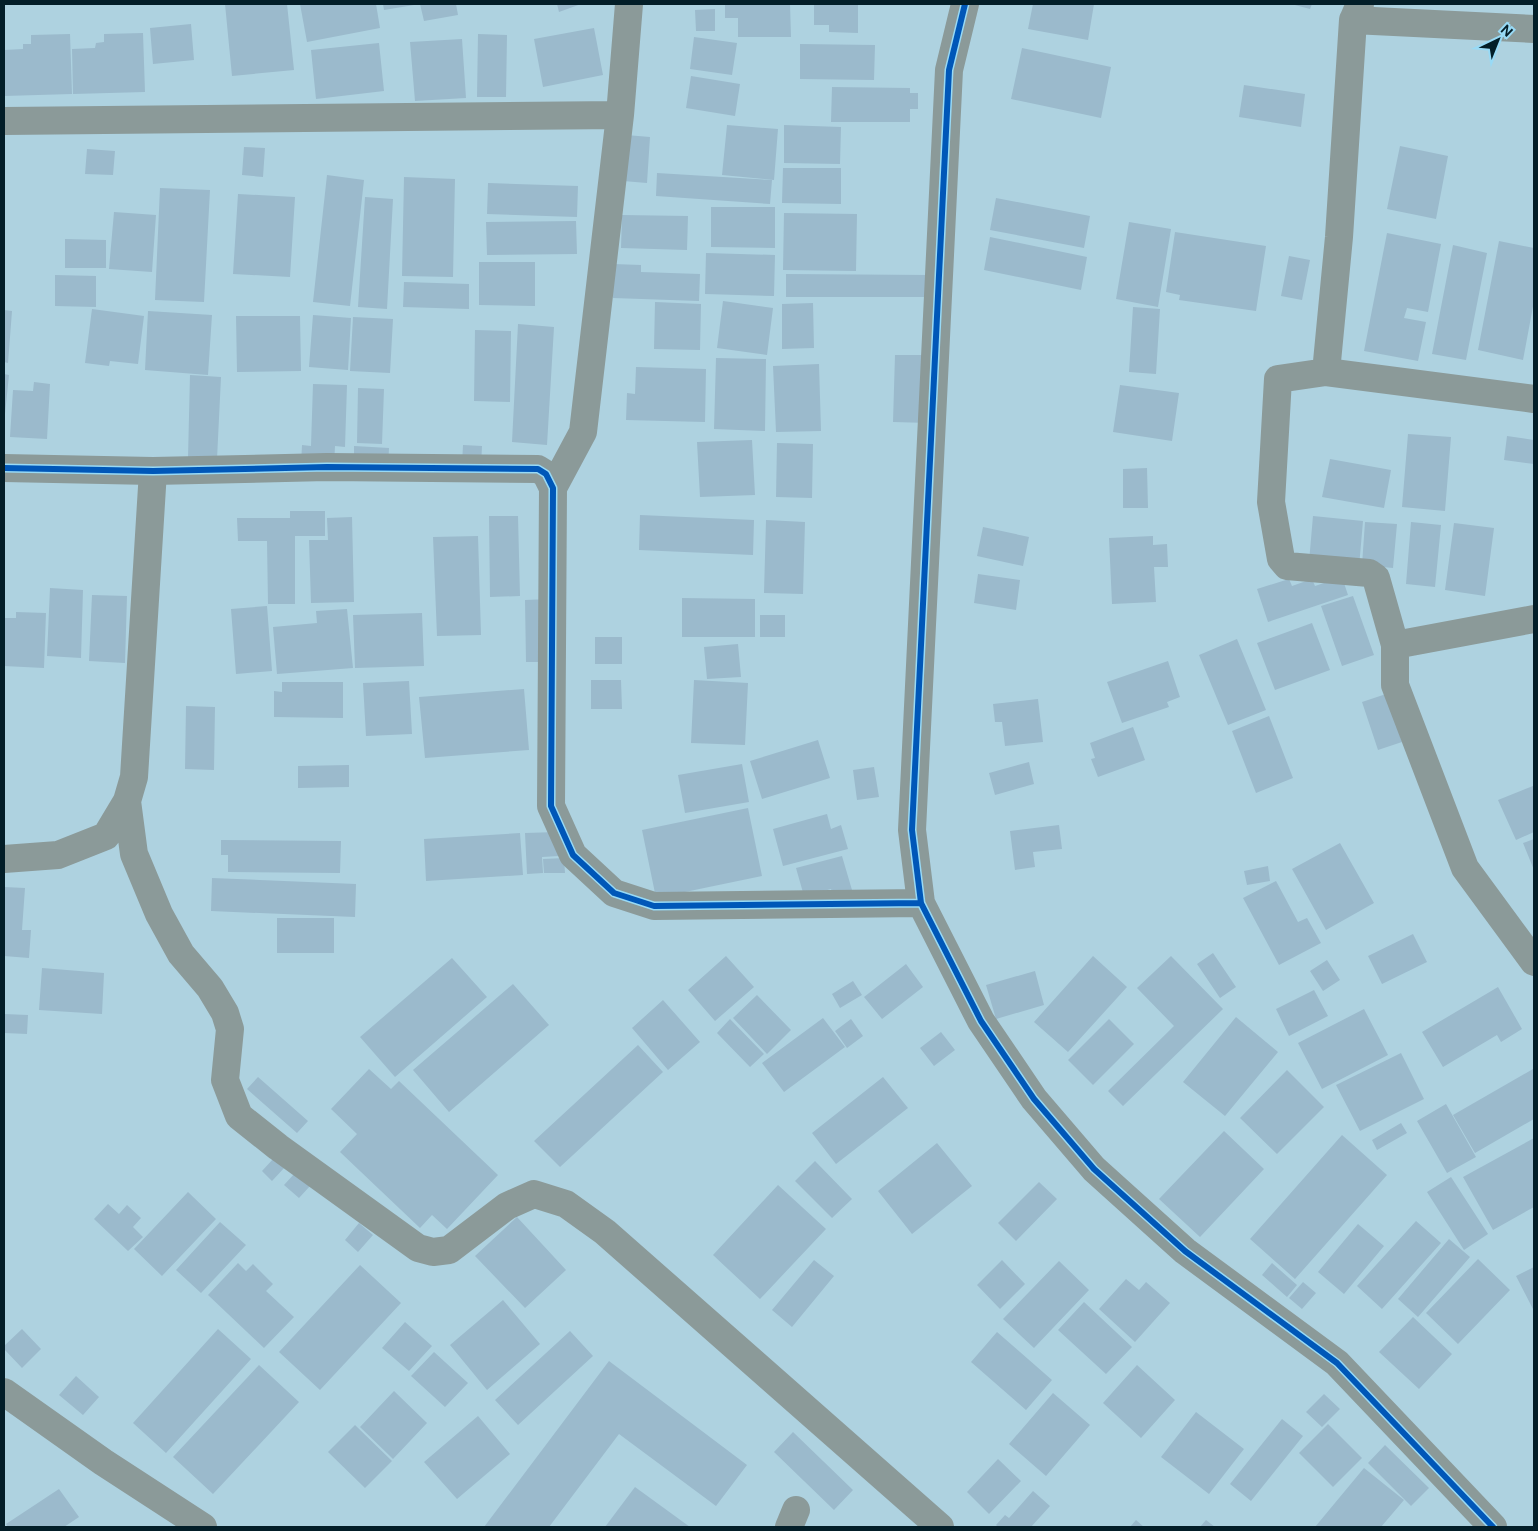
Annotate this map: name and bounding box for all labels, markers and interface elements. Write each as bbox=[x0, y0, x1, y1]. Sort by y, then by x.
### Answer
north arrow bbox=[1473, 15, 1523, 65]
text: N bbox=[1497, 20, 1517, 41]

